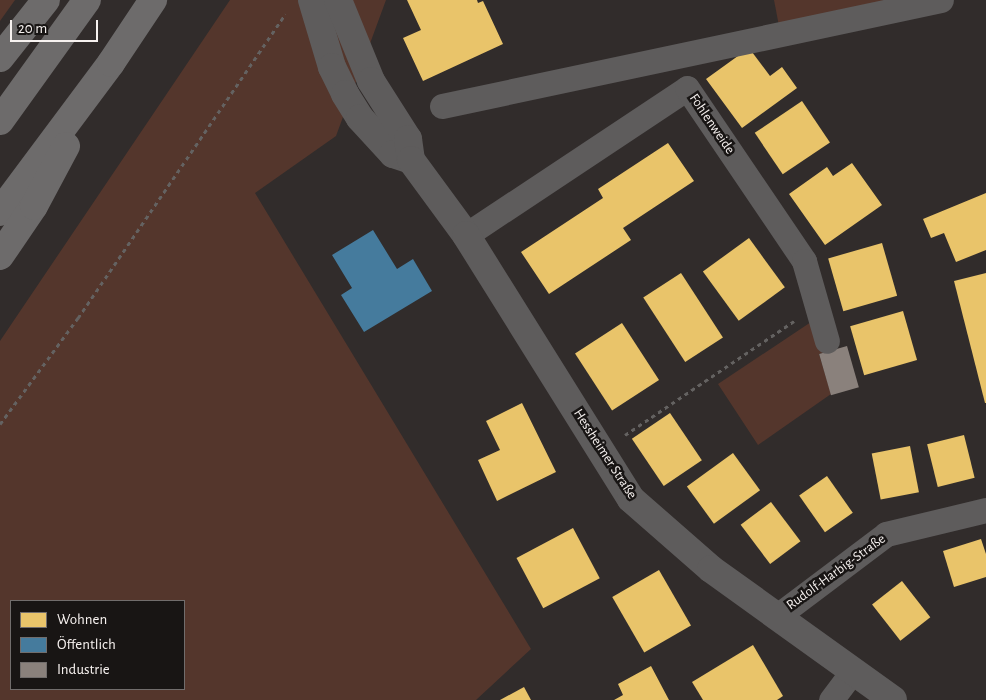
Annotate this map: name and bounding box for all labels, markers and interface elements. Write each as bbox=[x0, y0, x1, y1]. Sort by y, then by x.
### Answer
scale bar bbox=[12, 10, 100, 42]
text: 20 m bbox=[18, 21, 47, 36]
street label: Fohlenweide bbox=[686, 91, 738, 157]
street label: Hessheimer Straße bbox=[570, 406, 640, 502]
street label: Rudolf-Harbig-Straße bbox=[783, 530, 889, 614]
legend bbox=[10, 600, 185, 690]
text: Wohnen bbox=[57, 612, 107, 627]
text: Öffentlich bbox=[57, 637, 116, 652]
text: Industrie bbox=[57, 662, 110, 677]

